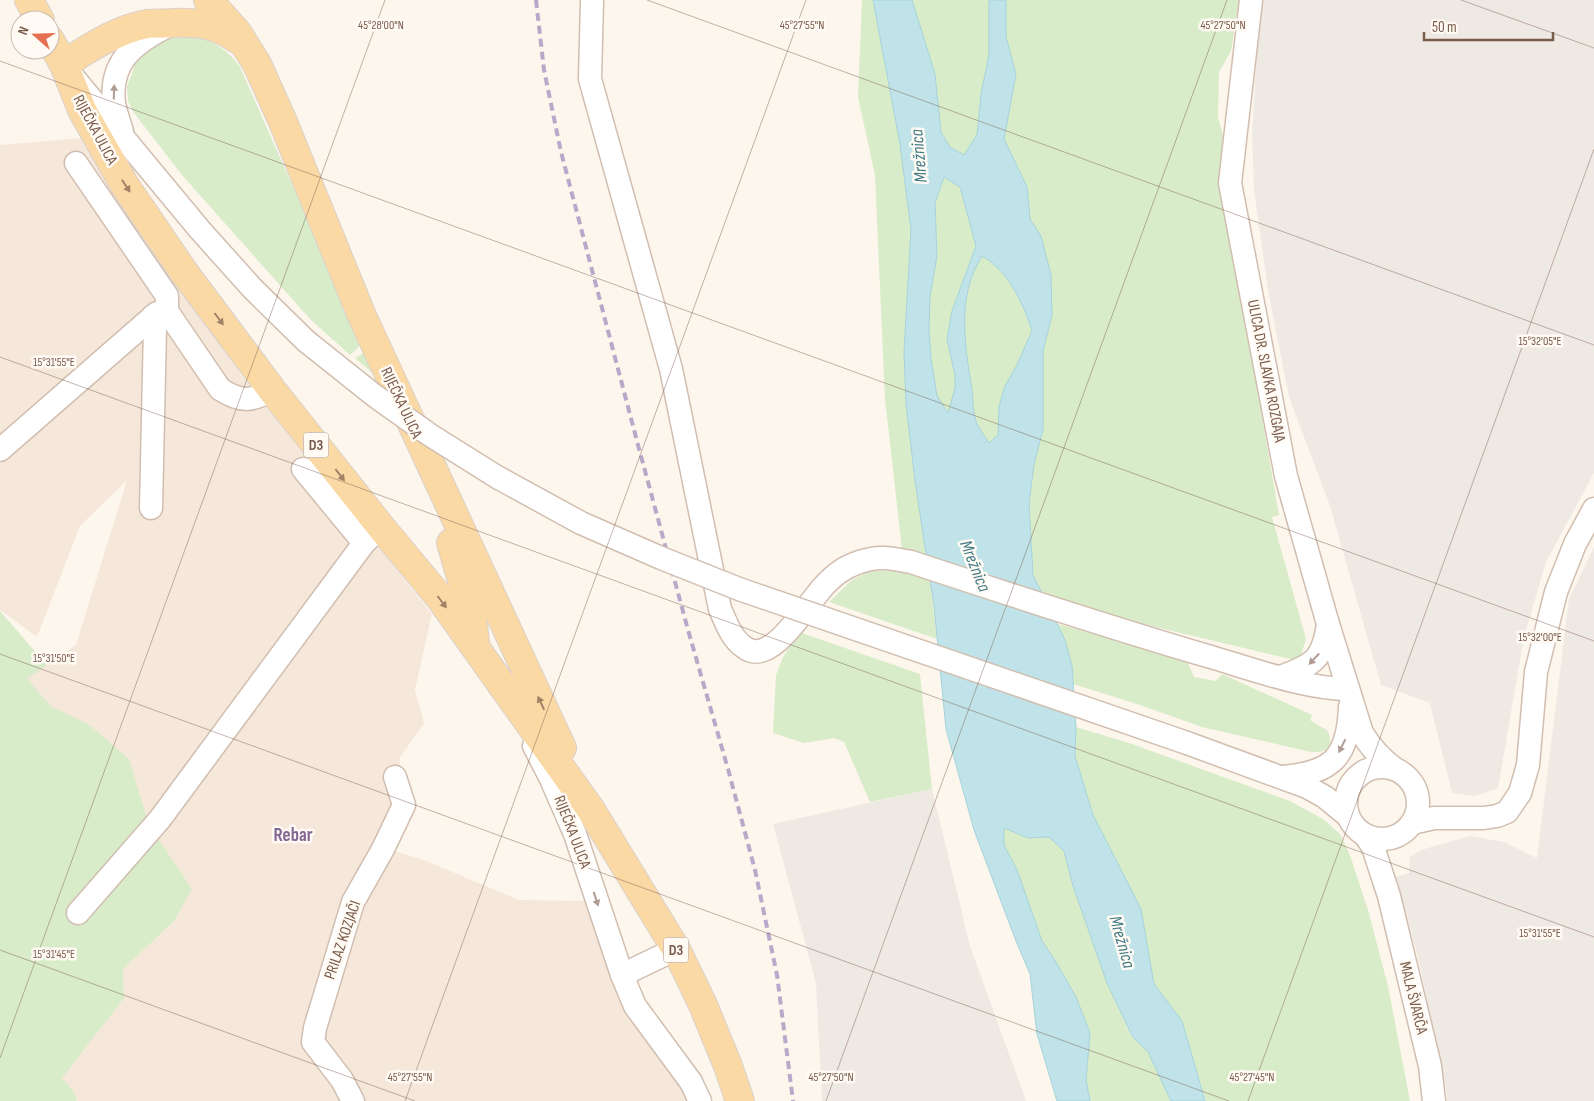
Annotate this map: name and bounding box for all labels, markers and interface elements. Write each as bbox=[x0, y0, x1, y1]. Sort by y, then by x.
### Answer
north arrow bbox=[10, 10, 60, 60]
scale bar bbox=[1424, 10, 1553, 42]
text: 45°28'00"N bbox=[358, 18, 404, 33]
text: 45°27'55"N bbox=[780, 18, 824, 33]
text: 45°27'50"N bbox=[1200, 18, 1246, 33]
text: 50 m bbox=[1432, 18, 1457, 37]
text: N bbox=[14, 24, 33, 37]
one-way arrow bbox=[111, 83, 119, 99]
street label: RIJEČKA ULICA bbox=[69, 92, 121, 168]
water label: Mrežnica bbox=[906, 128, 932, 184]
one-way arrow bbox=[121, 179, 131, 193]
street label: ULICA DR. SLAVKA ROZGAJA bbox=[1243, 298, 1289, 444]
one-way arrow bbox=[214, 312, 225, 325]
text: 15°32'05"E bbox=[1518, 334, 1562, 349]
text: 15°31'55"E bbox=[33, 355, 75, 370]
street label: RIJEČKA ULICA bbox=[376, 364, 426, 442]
road number: D3 bbox=[304, 432, 328, 458]
one-way arrow bbox=[335, 469, 345, 482]
water label: Mrežnica bbox=[955, 537, 995, 596]
one-way arrow bbox=[437, 595, 448, 608]
text: 15°32'00"E bbox=[1518, 630, 1562, 645]
text: 15°31'50"E bbox=[33, 651, 75, 666]
one-way arrow bbox=[1308, 653, 1320, 665]
one-way arrow bbox=[537, 696, 545, 710]
one-way arrow bbox=[1338, 739, 1346, 753]
street label: RIJEČKA ULICA bbox=[549, 793, 595, 871]
district label: Rebar bbox=[273, 824, 313, 847]
one-way arrow bbox=[592, 892, 600, 907]
street label: PRILAZ KOZJAČI bbox=[321, 898, 365, 982]
water label: Mrežnica bbox=[1104, 913, 1140, 971]
text: 15°31'55"E bbox=[1519, 926, 1561, 941]
road number: D3 bbox=[664, 938, 688, 962]
text: 15°31'45"E bbox=[33, 947, 75, 962]
street label: MALA ŠVARČA bbox=[1395, 960, 1431, 1036]
text: 45°27'55"N bbox=[388, 1070, 432, 1085]
text: 45°27'50"N bbox=[808, 1070, 854, 1085]
text: 45°27'45"N bbox=[1230, 1070, 1274, 1085]

